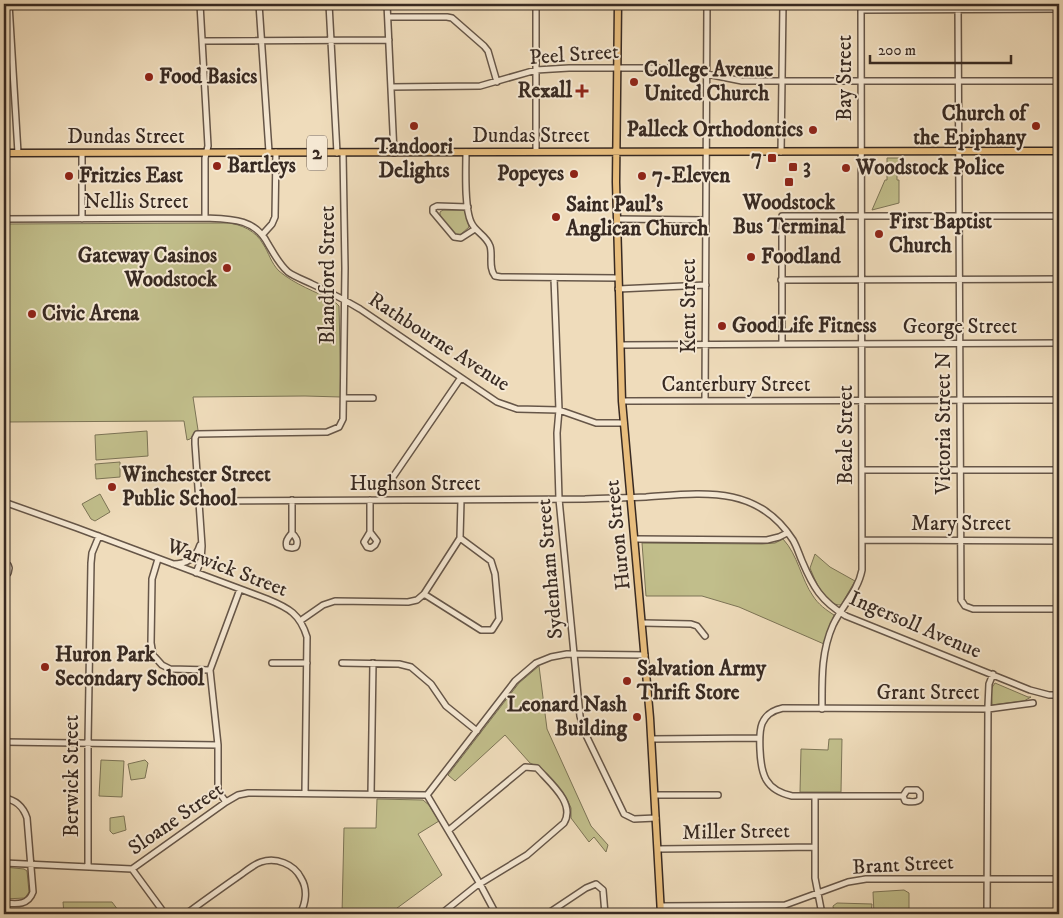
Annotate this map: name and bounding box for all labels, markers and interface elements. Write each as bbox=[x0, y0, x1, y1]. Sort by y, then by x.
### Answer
scale bar bbox=[870, 32, 1012, 64]
street label: Bay Street bbox=[832, 35, 858, 121]
street label: Peel Street bbox=[528, 39, 620, 71]
text: 200 m bbox=[878, 41, 916, 60]
place label: College Avenue United Church bbox=[644, 57, 774, 107]
place label: Food Basics bbox=[159, 64, 257, 90]
marker: Food Basics bbox=[143, 71, 155, 83]
marker: College Avenue United Church bbox=[628, 76, 640, 88]
place label: Rexall bbox=[518, 78, 573, 104]
marker: Rexall bbox=[576, 85, 588, 97]
place label: Church of the Epiphany bbox=[913, 101, 1029, 151]
place label: Palleck Orthodontics bbox=[626, 117, 803, 143]
marker: Tandoori Delights bbox=[408, 120, 420, 132]
marker: Church of the Epiphany bbox=[1030, 120, 1042, 132]
street label: Dundas Street bbox=[472, 123, 590, 149]
street label: Dundas Street bbox=[67, 124, 185, 150]
marker: Palleck Orthodontics bbox=[807, 124, 819, 136]
place label: Tandoori Delights bbox=[374, 134, 454, 184]
road number: 2 bbox=[307, 136, 327, 170]
place label: 7 bbox=[751, 145, 762, 171]
marker: 7 bbox=[766, 152, 778, 164]
place label: Bartleys bbox=[227, 153, 296, 179]
place label: 3 bbox=[803, 154, 811, 180]
place label: Woodstock Police bbox=[855, 155, 1005, 181]
marker: Bartleys bbox=[211, 160, 223, 172]
place label: Popeyes bbox=[497, 161, 564, 187]
marker: 3 bbox=[787, 161, 799, 173]
marker: Woodstock Police bbox=[840, 162, 852, 174]
place label: Fritzies East bbox=[79, 163, 183, 189]
place label: 7-Eleven bbox=[652, 163, 731, 189]
marker: Popeyes bbox=[568, 168, 580, 180]
marker: Fritzies East bbox=[63, 170, 75, 182]
marker: 7-Eleven bbox=[636, 170, 648, 182]
marker: Woodstock Bus Terminal bbox=[783, 176, 795, 188]
street label: Nellis Street bbox=[84, 189, 189, 215]
place label: Woodstock Bus Terminal bbox=[733, 190, 846, 240]
place label: Saint Paul's Anglican Church bbox=[565, 192, 710, 242]
street label: Blandford Street bbox=[315, 205, 341, 344]
place label: First Baptist Church bbox=[889, 209, 992, 259]
marker: Saint Paul's Anglican Church bbox=[550, 211, 562, 223]
marker: First Baptist Church bbox=[873, 228, 885, 240]
place label: Gateway Casinos Woodstock bbox=[78, 243, 218, 293]
place label: Foodland bbox=[761, 244, 841, 270]
marker: Foodland bbox=[745, 251, 757, 263]
street label: Kent Street bbox=[676, 258, 702, 353]
marker: Gateway Casinos Woodstock bbox=[221, 262, 233, 274]
street label: Rathbourne Avenue bbox=[363, 287, 515, 398]
place label: Civic Arena bbox=[42, 301, 140, 327]
marker: Civic Arena bbox=[26, 308, 38, 320]
place label: GoodLife Fitness bbox=[732, 313, 877, 339]
street label: George Street bbox=[903, 314, 1017, 340]
marker: GoodLife Fitness bbox=[716, 320, 728, 332]
street label: Victoria Street N bbox=[931, 352, 957, 495]
street label: Canterbury Street bbox=[662, 372, 811, 398]
street label: Beale Street bbox=[833, 385, 859, 485]
place label: Winchester Street Public School bbox=[121, 462, 271, 512]
street label: Hughson Street bbox=[349, 471, 481, 497]
street label: Huron Street bbox=[599, 478, 637, 591]
marker: Winchester Street Public School bbox=[106, 481, 118, 493]
street label: Sydenham Street bbox=[531, 498, 569, 640]
street label: Mary Street bbox=[911, 511, 1011, 537]
street label: Warwick Street bbox=[162, 533, 291, 603]
street label: Ingersoll Avenue bbox=[845, 585, 985, 665]
place label: Huron Park Secondary School bbox=[55, 642, 205, 692]
place label: Salvation Army Thrift Store bbox=[636, 656, 767, 706]
marker: Huron Park Secondary School bbox=[39, 661, 51, 673]
marker: Salvation Army Thrift Store bbox=[621, 675, 633, 687]
street label: Grant Street bbox=[876, 680, 980, 706]
place label: Leonard Nash Building bbox=[507, 692, 628, 742]
marker: Leonard Nash Building bbox=[631, 711, 643, 723]
street label: Berwick Street bbox=[59, 715, 85, 837]
street label: Sloane Street bbox=[123, 777, 229, 861]
street label: Miller Street bbox=[682, 818, 790, 846]
street label: Brant Street bbox=[852, 849, 955, 881]

